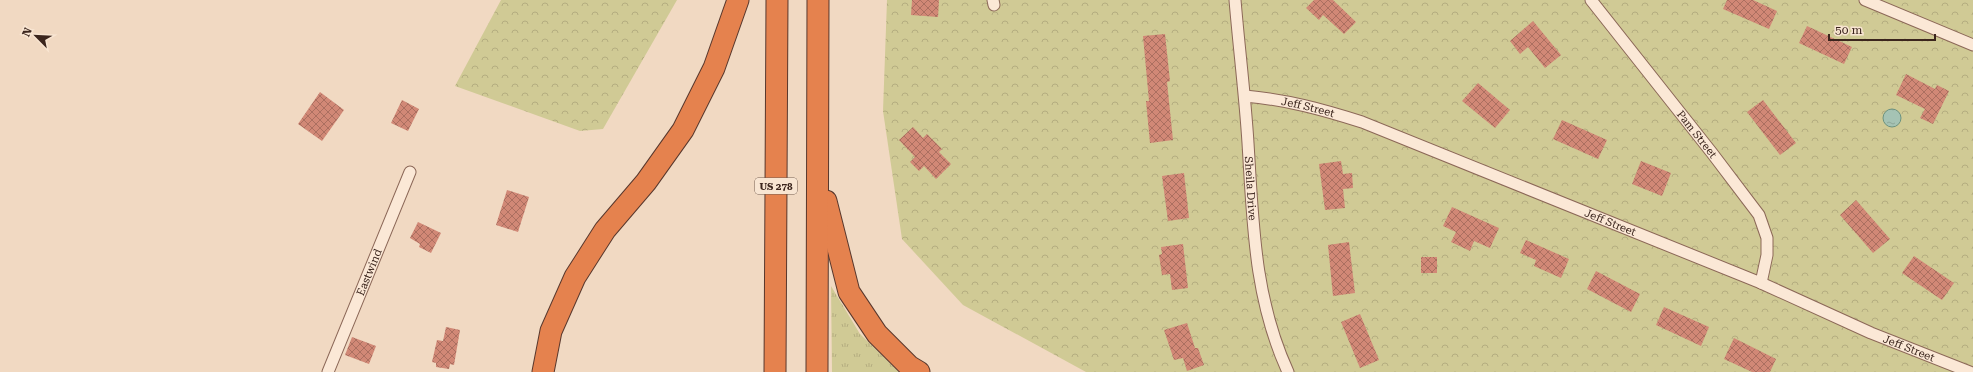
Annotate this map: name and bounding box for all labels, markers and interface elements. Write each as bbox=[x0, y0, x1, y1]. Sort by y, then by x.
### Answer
north arrow bbox=[16, 16, 56, 56]
scale bar bbox=[1829, 16, 1935, 42]
text: 50 m bbox=[1835, 23, 1862, 37]
text: N bbox=[20, 25, 35, 39]
street label: Jeff Street bbox=[1280, 95, 1336, 120]
street label: Pam Street bbox=[1674, 108, 1720, 161]
street label: Sheila Drive bbox=[1242, 156, 1259, 221]
road number: US 278 bbox=[755, 178, 797, 194]
street label: Jeff Street bbox=[1583, 206, 1638, 238]
street label: Eastwind bbox=[354, 247, 384, 297]
street label: Jeff Street bbox=[1881, 332, 1937, 364]

